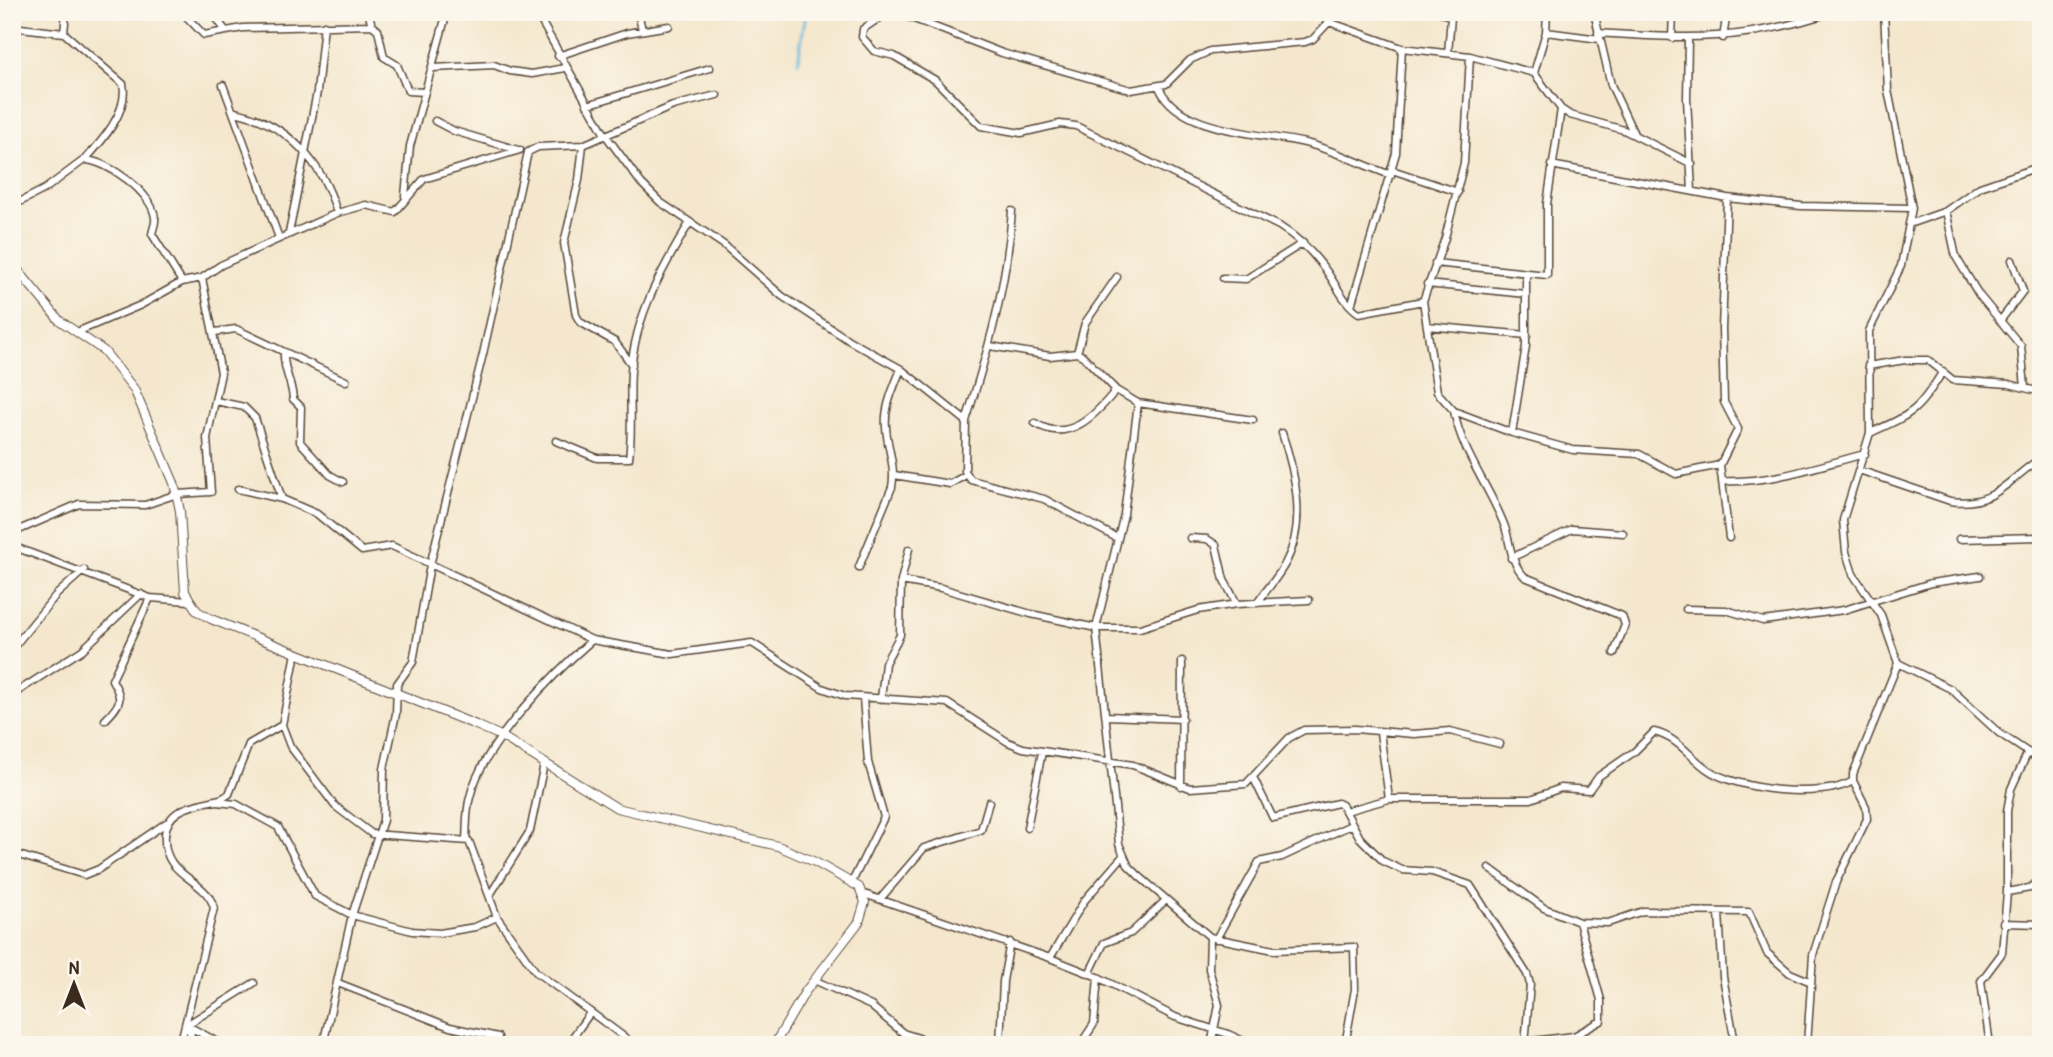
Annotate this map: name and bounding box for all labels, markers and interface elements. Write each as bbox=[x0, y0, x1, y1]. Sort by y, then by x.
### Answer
north arrow bbox=[38, 948, 108, 1018]
text: N bbox=[69, 954, 79, 980]

